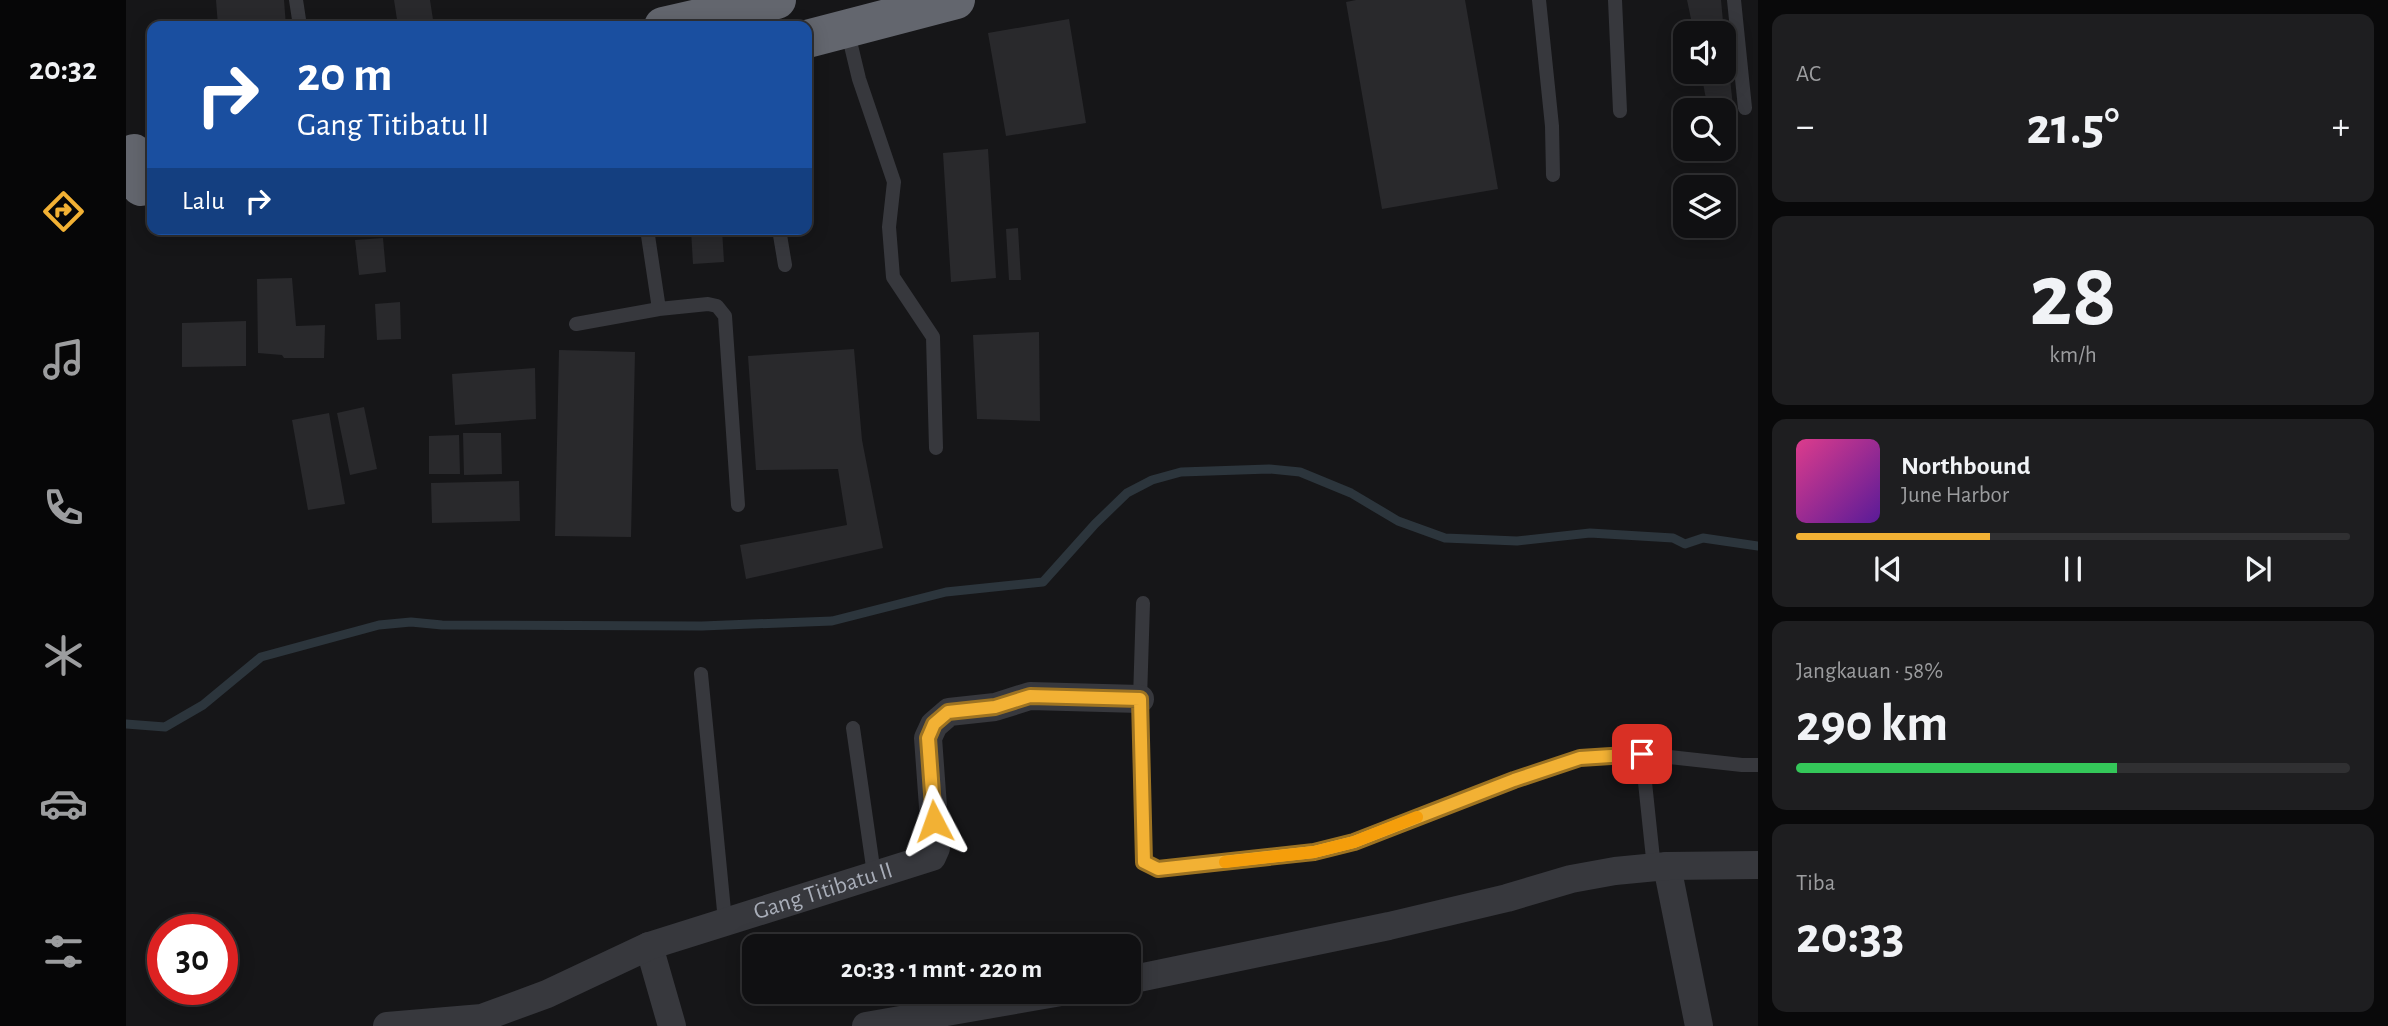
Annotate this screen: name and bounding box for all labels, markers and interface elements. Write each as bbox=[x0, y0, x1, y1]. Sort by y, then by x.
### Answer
map controls bbox=[1673, 21, 1736, 238]
button: sound bbox=[1673, 21, 1736, 84]
icon: right bbox=[182, 49, 273, 140]
text: 20 m bbox=[297, 51, 393, 100]
text: 20:32 bbox=[29, 53, 97, 85]
text: AC bbox=[1796, 63, 1821, 86]
button: search bbox=[1673, 98, 1736, 161]
text: 21.5° bbox=[2027, 101, 2119, 153]
text: − bbox=[1796, 108, 1814, 146]
text: + bbox=[2332, 108, 2350, 146]
text: Gang Titibatu II bbox=[297, 109, 489, 141]
button: layers bbox=[1673, 175, 1736, 238]
icon: right bbox=[239, 182, 277, 220]
icon: directions bbox=[39, 187, 88, 236]
text: Lalu bbox=[182, 188, 225, 214]
text: 28 bbox=[2029, 251, 2117, 342]
icon: music bbox=[39, 335, 88, 384]
text: km/h bbox=[2049, 344, 2097, 367]
text: Northbound bbox=[1901, 453, 2030, 479]
icon: phone bbox=[39, 483, 88, 532]
text: June Harbor bbox=[1901, 484, 2009, 507]
icon: previous bbox=[1869, 550, 1907, 588]
icon: pause bbox=[2054, 550, 2092, 588]
icon: next bbox=[2239, 550, 2277, 588]
icon: climate bbox=[39, 631, 88, 680]
text: Jangkauan · 58% bbox=[1796, 660, 1943, 683]
text: 290 km bbox=[1796, 698, 1948, 750]
pin bbox=[1612, 724, 1672, 784]
icon: arrive bbox=[1623, 735, 1661, 773]
icon: car bbox=[39, 779, 88, 828]
position arrow bbox=[897, 784, 971, 858]
street label: Gang Titibatu II bbox=[751, 858, 896, 924]
text: Tiba bbox=[1796, 872, 1835, 895]
text: 20:33 bbox=[1796, 910, 1904, 962]
speed limit sign: 30 bbox=[147, 914, 238, 1005]
icon: filters bbox=[39, 927, 88, 976]
text: 20:33 · 1 mnt · 220 m bbox=[841, 956, 1042, 982]

